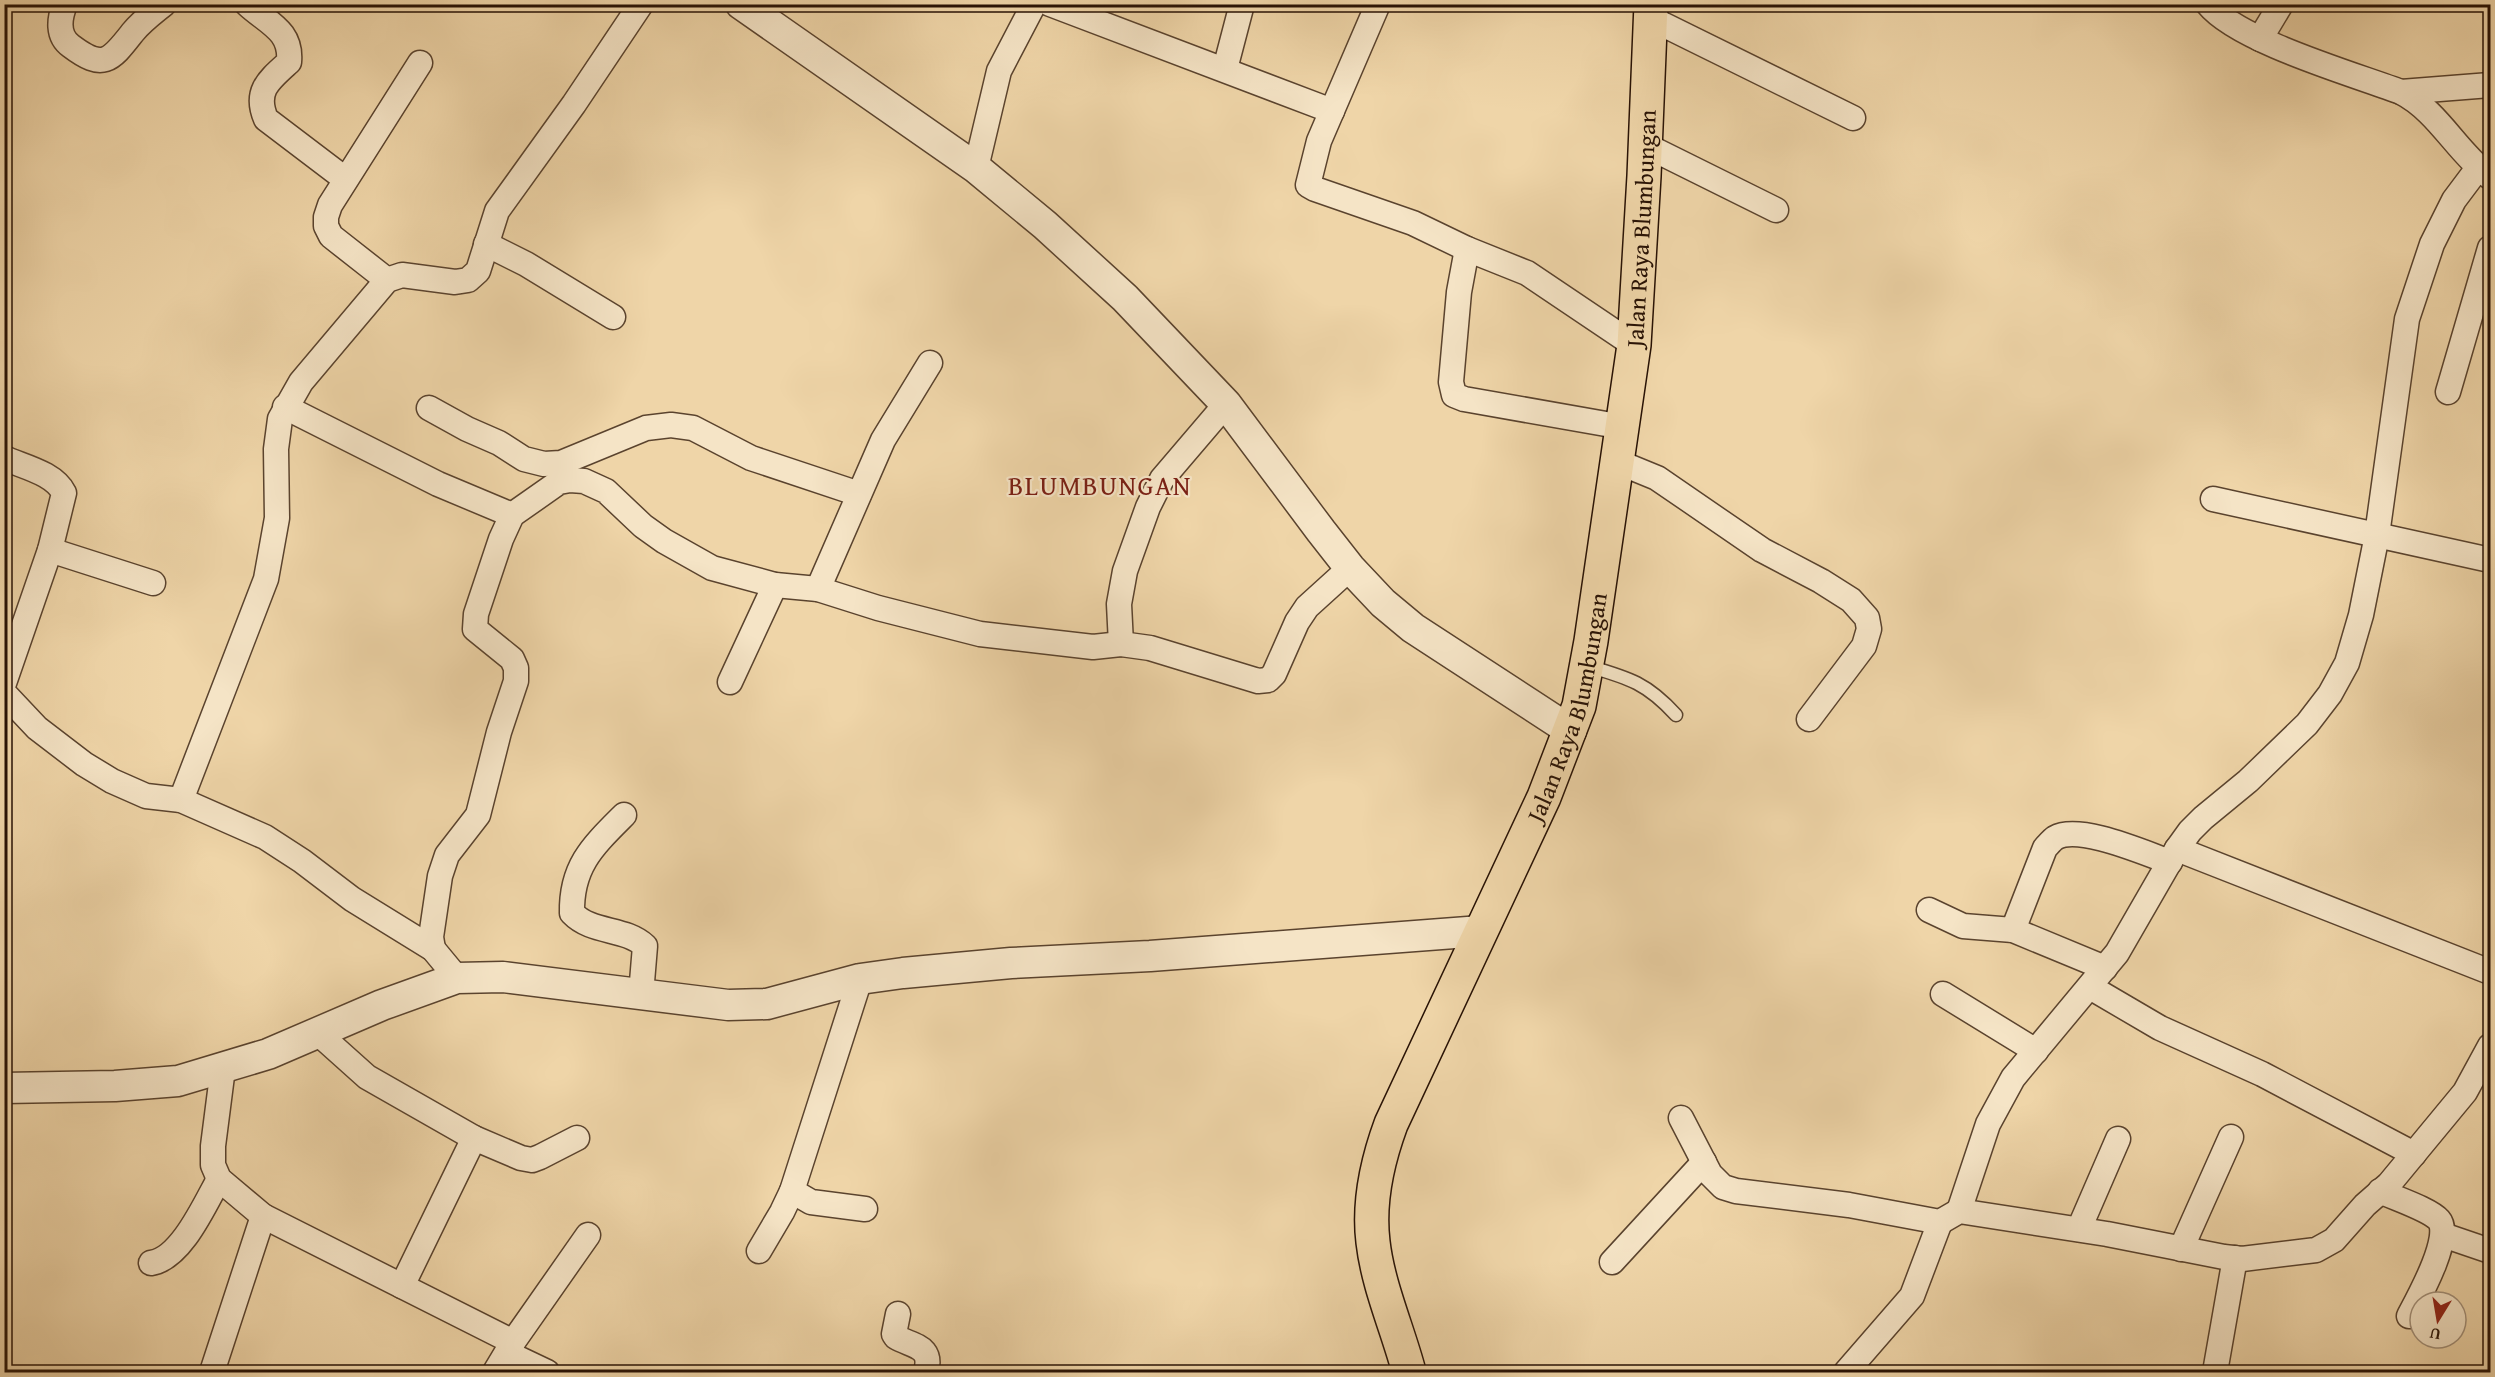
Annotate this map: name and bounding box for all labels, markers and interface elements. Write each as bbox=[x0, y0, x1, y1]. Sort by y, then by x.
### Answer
street label: Jalan Raya Blumbungan bbox=[1616, 109, 1664, 351]
district label: BLUMBUNGAN bbox=[1008, 465, 1192, 505]
street label: Jalan Raya Blumbungan bbox=[1516, 590, 1615, 830]
north arrow bbox=[2408, 1290, 2468, 1350]
text: U bbox=[2427, 1322, 2443, 1348]

